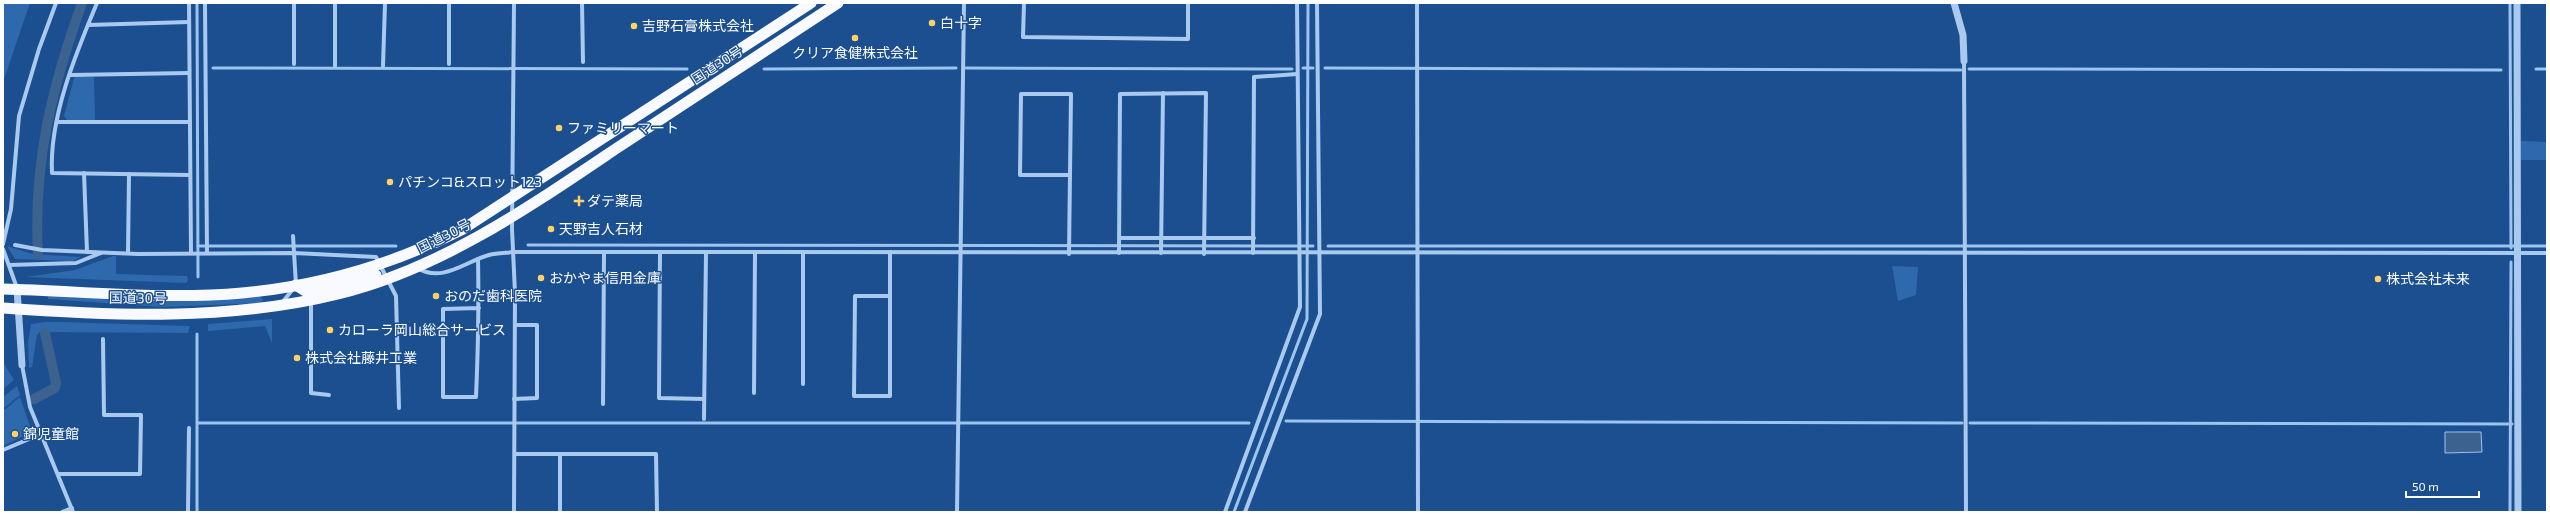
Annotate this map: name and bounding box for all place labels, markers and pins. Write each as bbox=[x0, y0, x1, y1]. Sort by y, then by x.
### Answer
place label: 白十字 bbox=[940, 14, 982, 31]
place label: 吉野石膏株式会社 bbox=[642, 17, 754, 34]
marker: 白十字 bbox=[927, 18, 937, 28]
marker: 吉野石膏株式会社 bbox=[629, 21, 639, 31]
marker: クリア食健株式会社 bbox=[850, 33, 860, 43]
place label: クリア食健株式会社 bbox=[792, 44, 918, 61]
place label: ファミリーマート bbox=[567, 119, 679, 136]
marker: ファミリーマート bbox=[554, 123, 564, 133]
place label: パチンコ&スロット123 bbox=[398, 173, 542, 190]
marker: パチンコ&スロット123 bbox=[385, 177, 395, 187]
place label: ダテ薬局 bbox=[587, 192, 643, 209]
marker: ダテ薬局 bbox=[574, 196, 584, 206]
place label: 天野吉人石材 bbox=[559, 220, 643, 237]
marker: 天野吉人石材 bbox=[546, 224, 556, 234]
place label: おかやま信用金庫 bbox=[549, 269, 661, 286]
place label: 株式会社未来 bbox=[2386, 270, 2470, 287]
marker: おかやま信用金庫 bbox=[536, 273, 546, 283]
marker: 株式会社未来 bbox=[2373, 274, 2383, 284]
place label: おのだ歯科医院 bbox=[444, 287, 542, 304]
marker: おのだ歯科医院 bbox=[431, 291, 441, 301]
place label: カローラ岡山総合サービス bbox=[338, 321, 506, 338]
marker: カローラ岡山総合サービス bbox=[325, 325, 335, 335]
place label: 株式会社藤井工業 bbox=[305, 349, 417, 366]
marker: 株式会社藤井工業 bbox=[292, 353, 302, 363]
place label: 錦児童館 bbox=[23, 425, 79, 442]
marker: 錦児童館 bbox=[10, 429, 20, 439]

